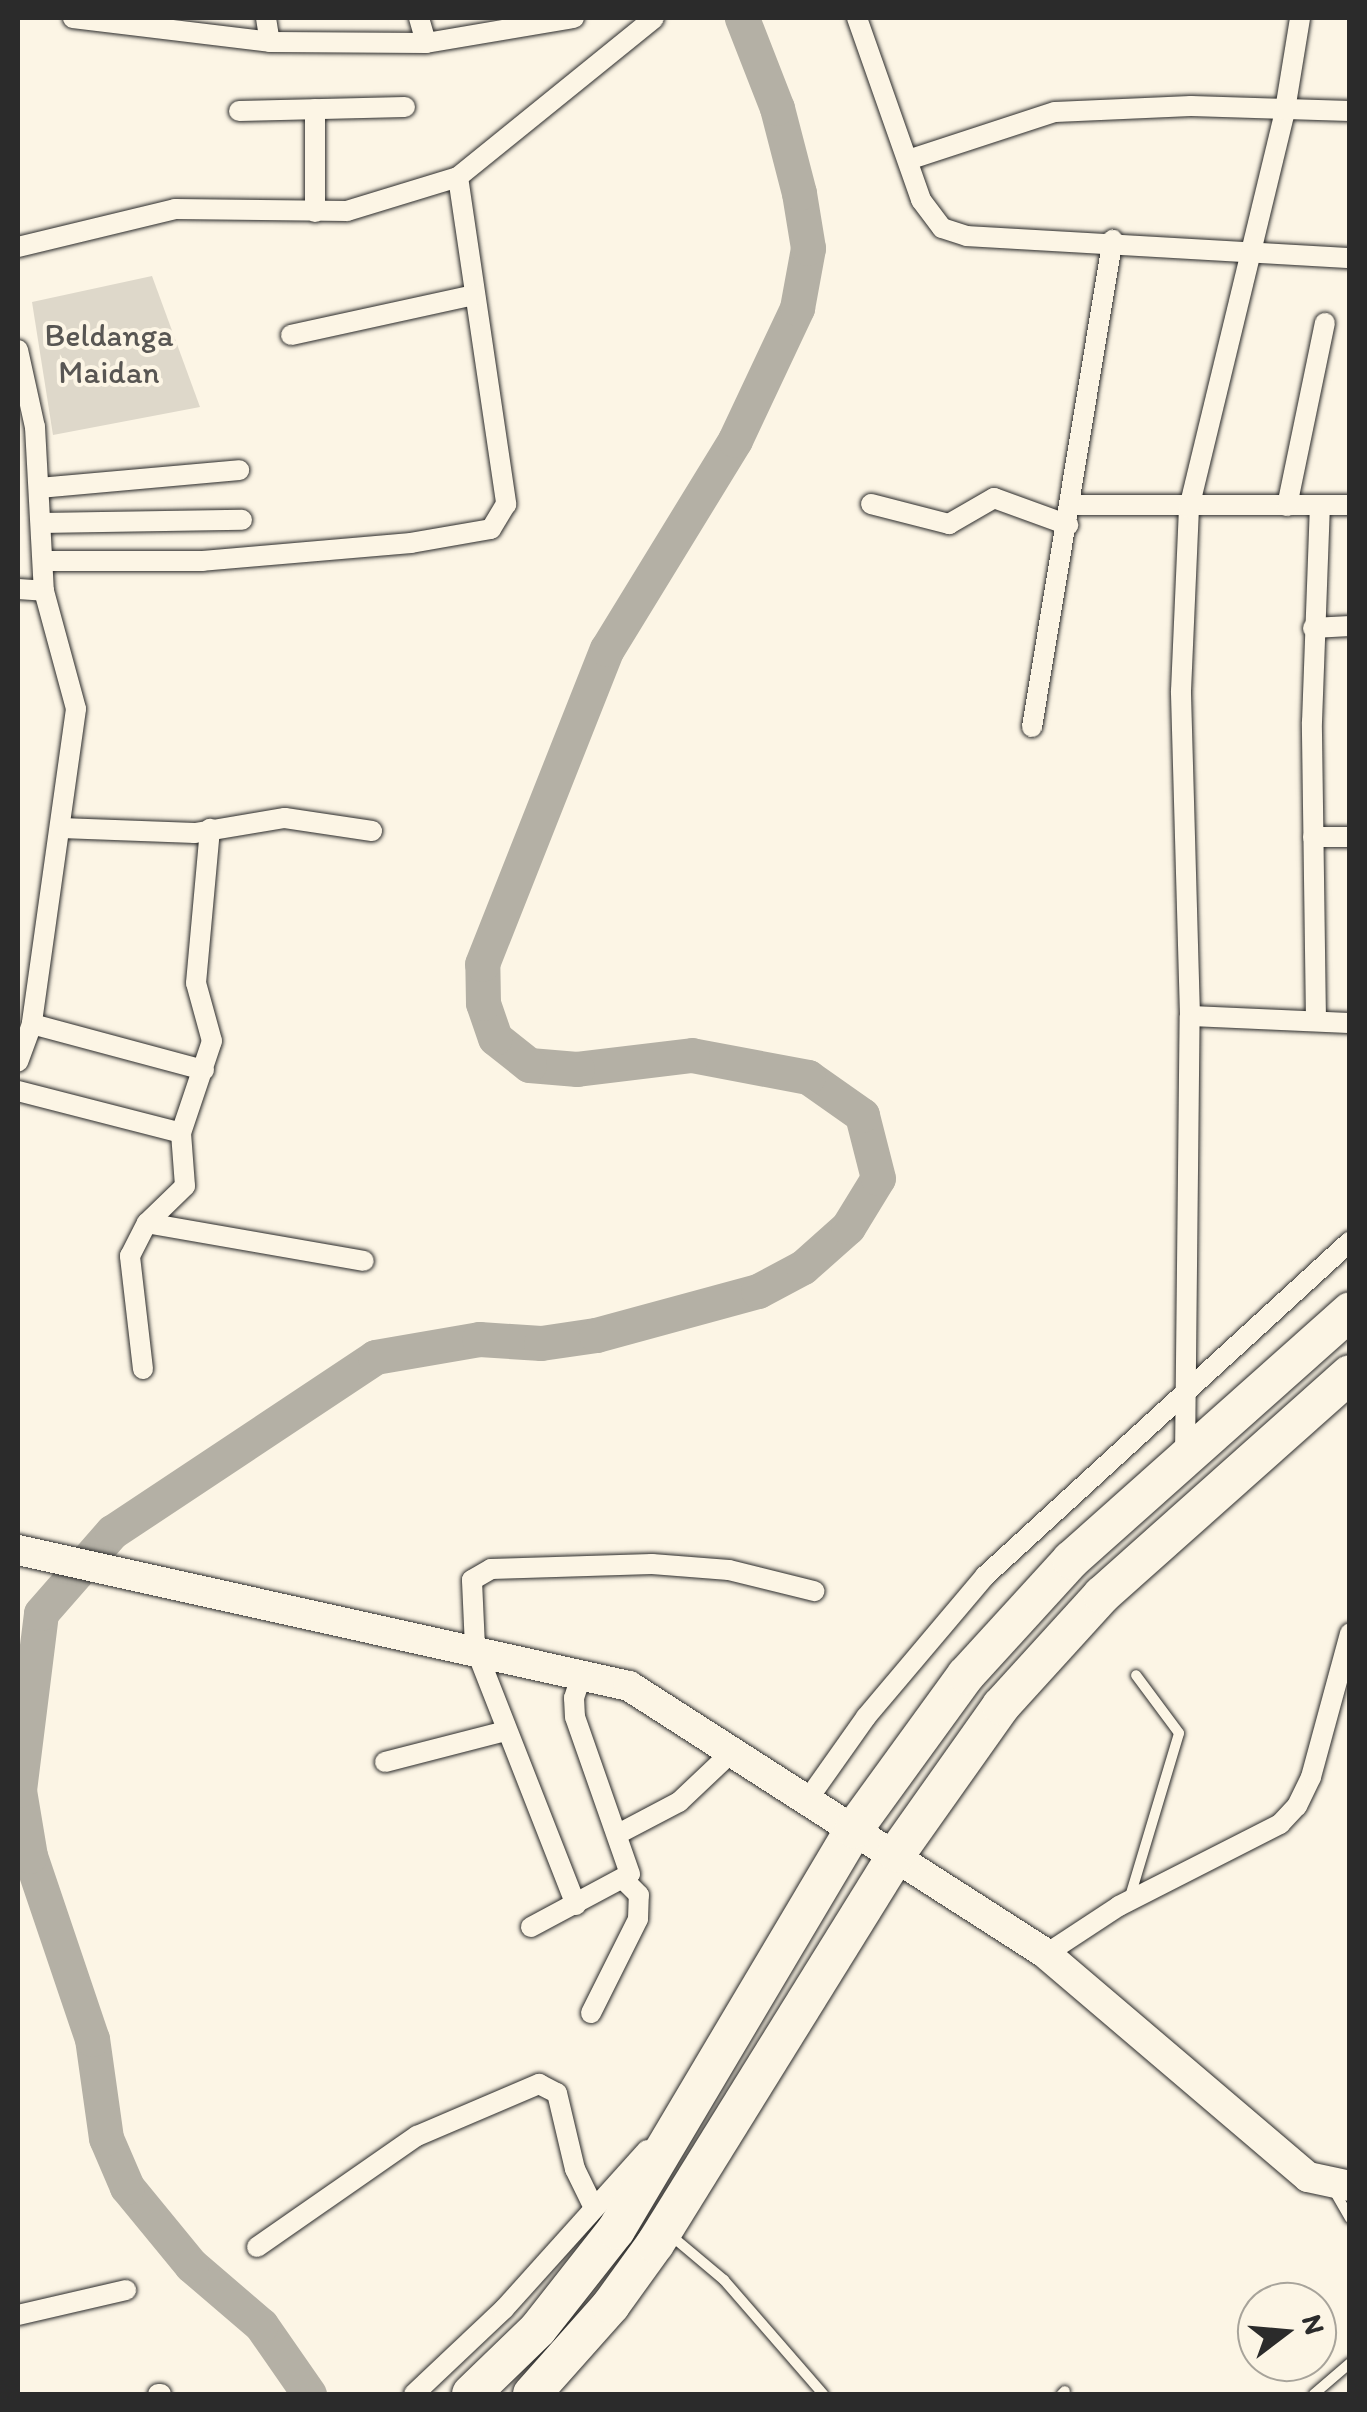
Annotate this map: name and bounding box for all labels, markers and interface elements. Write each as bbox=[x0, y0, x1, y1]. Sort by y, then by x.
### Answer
park label: Beldanga Maidan bbox=[44, 317, 174, 392]
north arrow bbox=[1237, 2282, 1337, 2382]
text: N bbox=[1295, 2311, 1333, 2338]

